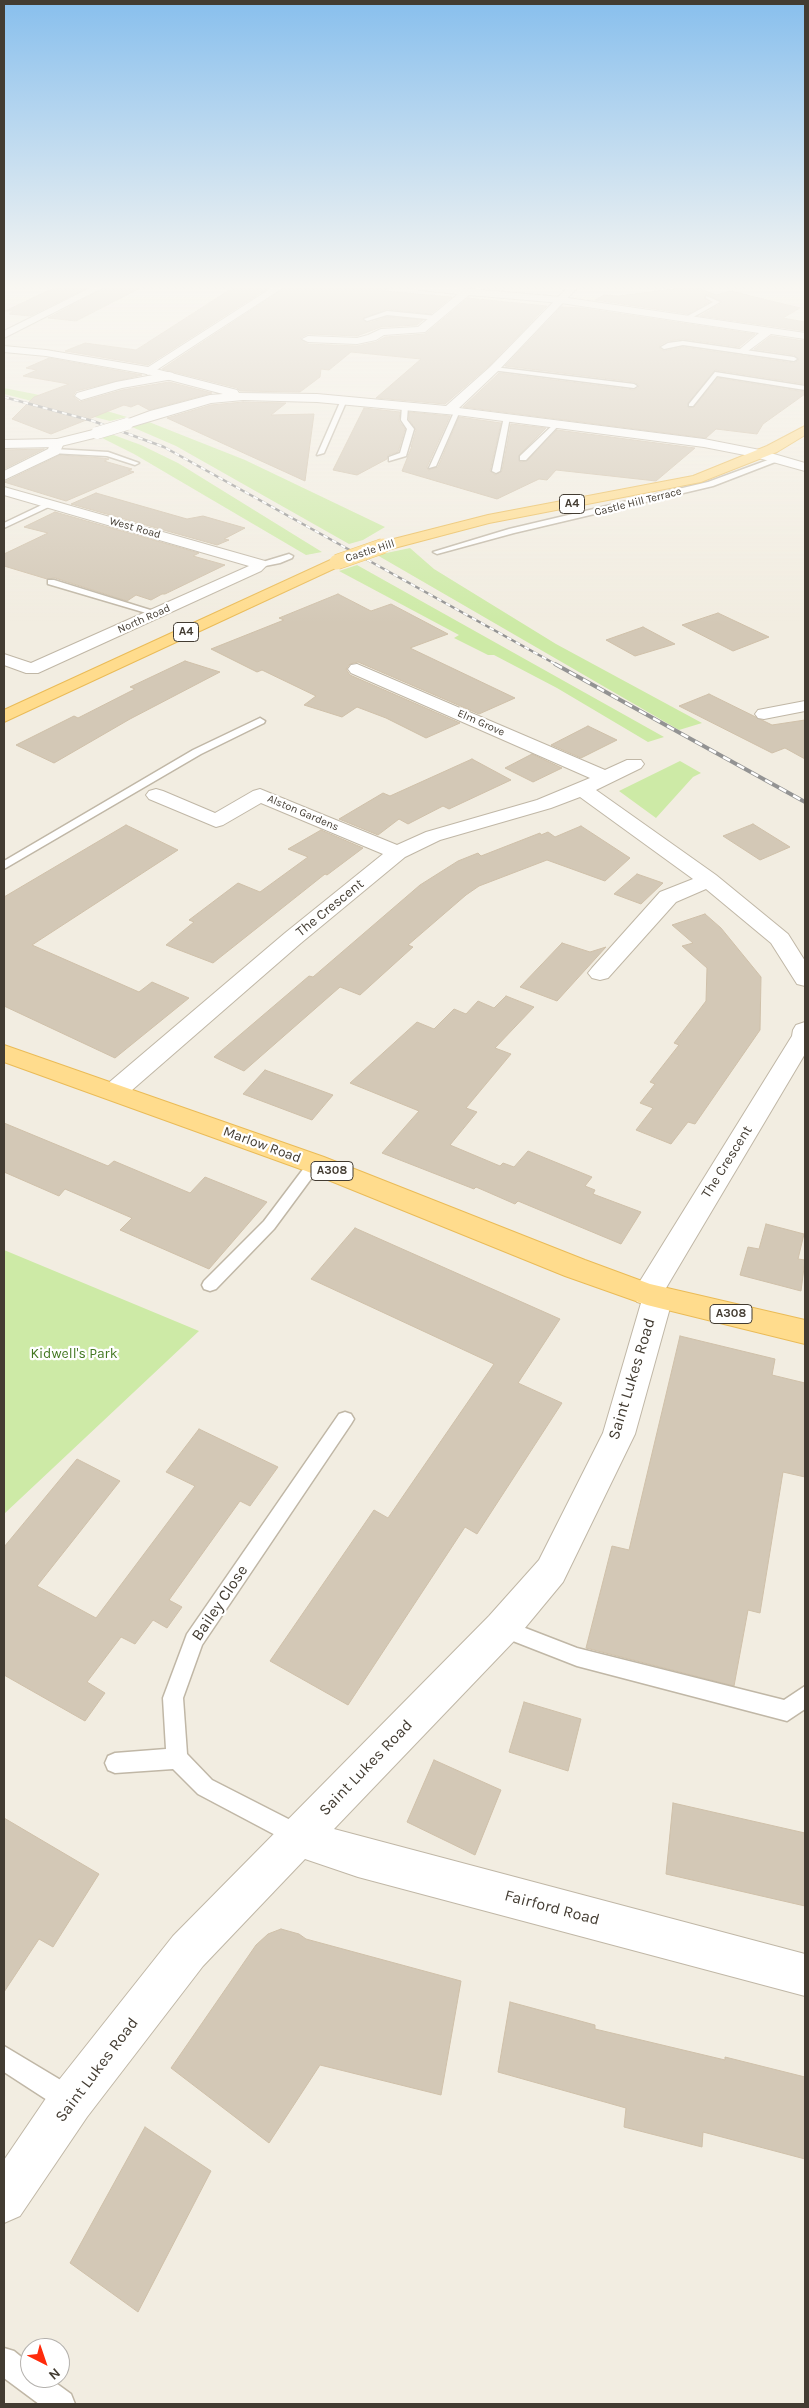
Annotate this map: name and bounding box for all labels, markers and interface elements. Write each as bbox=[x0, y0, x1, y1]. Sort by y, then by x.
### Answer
street label: Castle Hill Terrace bbox=[593, 485, 683, 519]
road number: A4 bbox=[560, 494, 584, 514]
street label: West Road bbox=[108, 514, 162, 542]
street label: Castle Hill bbox=[344, 537, 396, 565]
street label: North Road bbox=[116, 602, 172, 636]
road number: A4 bbox=[174, 622, 198, 642]
street label: Elm Grove bbox=[455, 707, 507, 739]
street label: Alston Gardens bbox=[265, 792, 341, 834]
street label: The Crescent bbox=[293, 876, 367, 940]
street label: Marlow Road bbox=[221, 1123, 303, 1167]
street label: The Crescent bbox=[698, 1123, 756, 1201]
road number: A308 bbox=[311, 1162, 353, 1180]
road number: A308 bbox=[710, 1305, 752, 1324]
street label: Saint Lukes Road bbox=[604, 1316, 660, 1442]
park label: Kidwell's Park bbox=[30, 1346, 118, 1362]
street label: Bailey Close bbox=[188, 1562, 252, 1644]
street label: Saint Lukes Road bbox=[315, 1716, 417, 1820]
street label: Fairford Road bbox=[502, 1886, 602, 1930]
street label: Saint Lukes Road bbox=[51, 2014, 143, 2126]
north arrow bbox=[20, 2338, 70, 2388]
text: N bbox=[45, 2364, 64, 2384]

